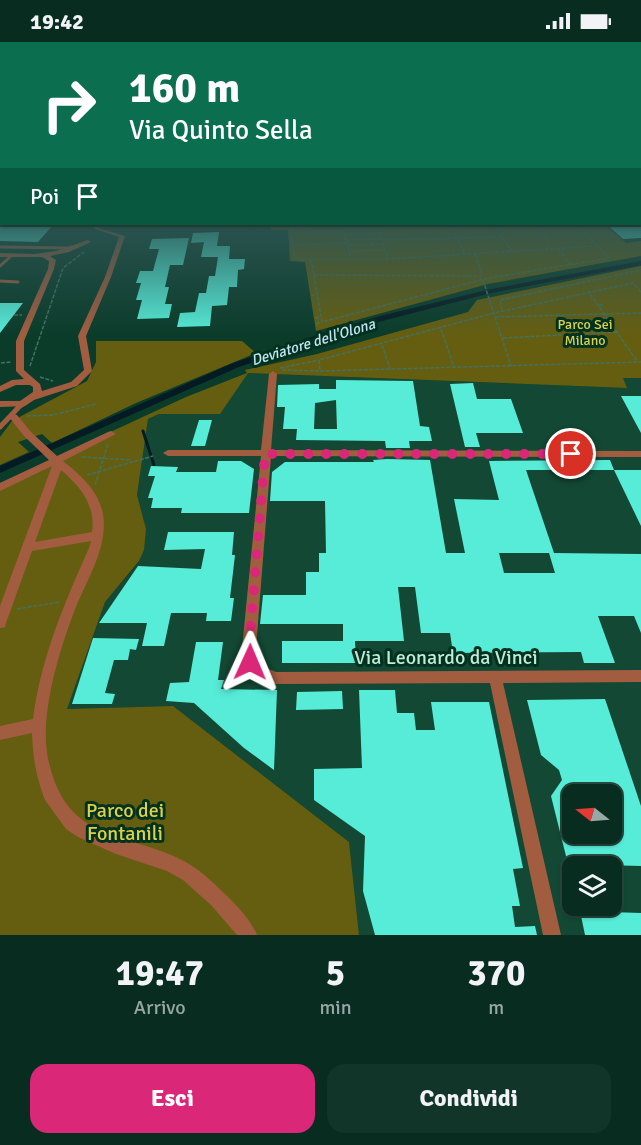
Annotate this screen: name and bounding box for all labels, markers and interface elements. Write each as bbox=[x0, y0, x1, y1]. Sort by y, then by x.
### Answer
text: 19:42 bbox=[30, 8, 84, 35]
text: 160 m bbox=[129, 63, 240, 114]
icon: right bbox=[30, 66, 108, 144]
text: Via Quinto Sella bbox=[129, 114, 313, 147]
icon: arrive bbox=[71, 180, 104, 213]
text: Poi bbox=[30, 183, 59, 210]
water label: Deviatore dell'Olona bbox=[249, 314, 377, 369]
park label: Parco Sei Milano bbox=[557, 316, 613, 349]
pin bbox=[545, 428, 596, 479]
icon: arrive bbox=[554, 437, 587, 470]
position arrow bbox=[218, 630, 282, 694]
street label: Via Leonardo da Vinci bbox=[354, 645, 538, 670]
north arrow bbox=[562, 784, 622, 844]
map controls bbox=[562, 784, 622, 916]
park label: Parco dei Fontanili bbox=[86, 798, 164, 846]
button: layers bbox=[562, 856, 622, 916]
text: 19:47 bbox=[116, 951, 204, 996]
text: 5 bbox=[326, 951, 345, 996]
text: 370 bbox=[467, 951, 525, 996]
text: Arrivo bbox=[134, 995, 186, 1020]
text: min bbox=[319, 995, 352, 1020]
text: m bbox=[488, 995, 504, 1020]
button: Esci bbox=[30, 1064, 315, 1133]
button: Condividi bbox=[327, 1064, 611, 1133]

